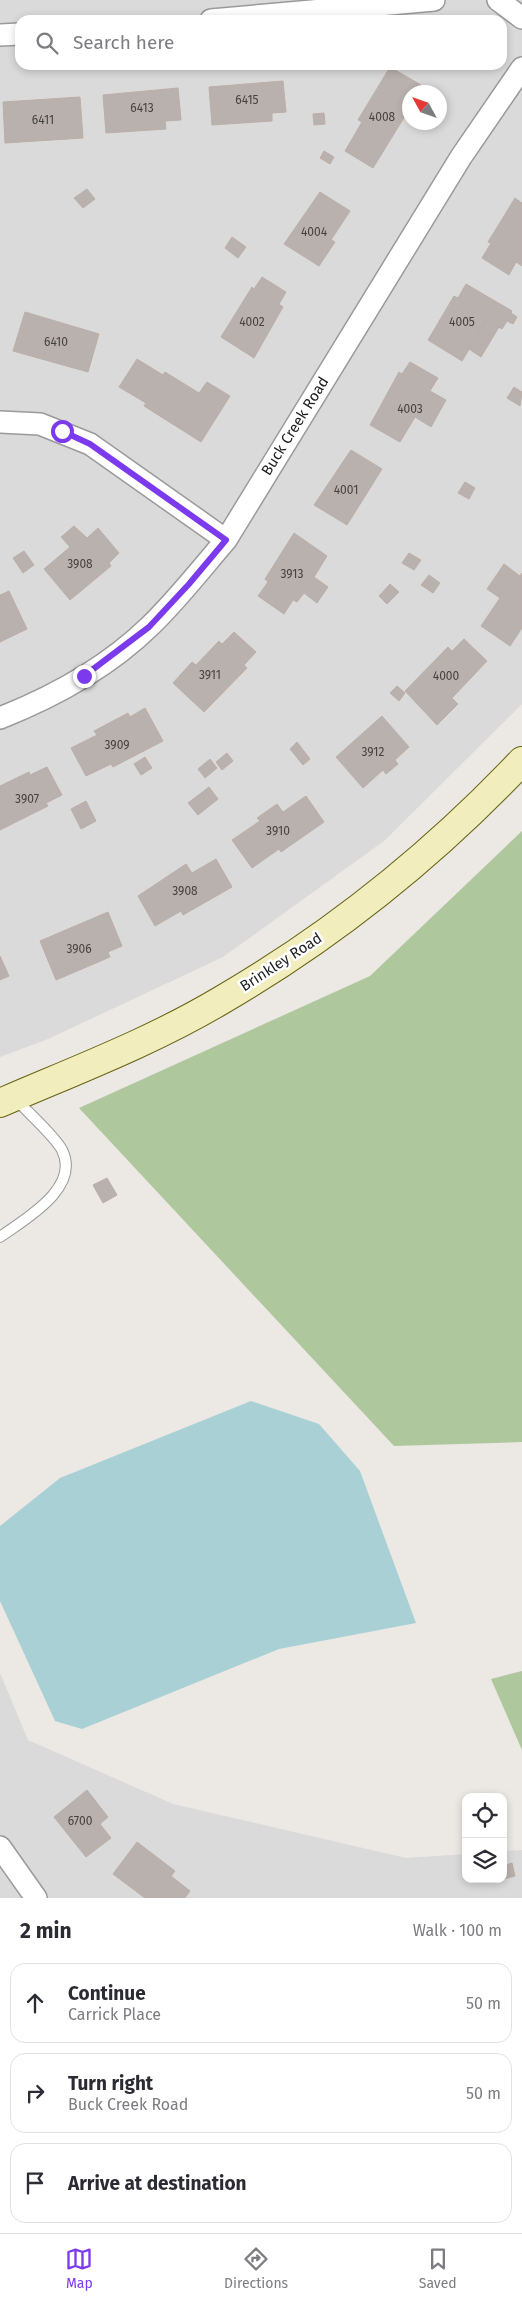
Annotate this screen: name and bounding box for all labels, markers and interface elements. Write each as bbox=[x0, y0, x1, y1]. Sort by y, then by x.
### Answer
search box bbox=[15, 15, 507, 70]
icon: search bbox=[33, 29, 61, 57]
text: Search here bbox=[73, 31, 174, 54]
north arrow bbox=[402, 85, 447, 130]
house number: 6415 bbox=[235, 93, 259, 107]
house number: 6413 bbox=[130, 101, 154, 115]
house number: 4008 bbox=[369, 110, 396, 124]
house number: 6411 bbox=[32, 113, 54, 127]
house number: 4004 bbox=[301, 225, 328, 239]
house number: 4002 bbox=[239, 315, 265, 329]
house number: 4005 bbox=[449, 315, 475, 329]
house number: 6410 bbox=[44, 335, 68, 349]
street label: Buck Creek Road bbox=[257, 373, 333, 479]
house number: 4003 bbox=[397, 402, 423, 416]
route start bbox=[51, 420, 74, 443]
house number: 4001 bbox=[334, 483, 358, 497]
house number: 3908 bbox=[67, 557, 93, 571]
house number: 3913 bbox=[280, 567, 304, 581]
route end bbox=[73, 665, 96, 688]
house number: 3911 bbox=[199, 668, 221, 682]
house number: 4000 bbox=[433, 669, 460, 683]
house number: 3909 bbox=[104, 738, 130, 752]
house number: 3912 bbox=[361, 745, 385, 759]
house number: 3907 bbox=[15, 792, 39, 806]
house number: 3910 bbox=[266, 824, 290, 838]
house number: 3908 bbox=[172, 884, 198, 898]
street label: Brinkley Road bbox=[237, 929, 325, 995]
house number: 3906 bbox=[66, 942, 92, 956]
map controls bbox=[462, 1793, 507, 1883]
button: locate bbox=[462, 1793, 507, 1838]
house number: 6700 bbox=[68, 1814, 93, 1828]
button: layers bbox=[462, 1838, 507, 1883]
text: 2 min bbox=[20, 1918, 72, 1944]
text: Walk · 100 m bbox=[413, 1921, 502, 1940]
text: Continue bbox=[68, 1982, 146, 2005]
icon: ahead bbox=[21, 1989, 49, 2017]
text: 50 m bbox=[466, 1994, 501, 2013]
text: Carrick Place bbox=[68, 2005, 161, 2024]
text: Turn right bbox=[68, 2072, 153, 2095]
icon: right bbox=[21, 2079, 49, 2107]
text: 50 m bbox=[466, 2084, 501, 2103]
text: Buck Creek Road bbox=[68, 2095, 188, 2114]
icon: arrive bbox=[21, 2169, 49, 2197]
text: Arrive at destination bbox=[68, 2172, 247, 2195]
tab: Map bbox=[65, 2245, 93, 2292]
tab: Directions bbox=[224, 2245, 288, 2292]
tab: Saved bbox=[419, 2245, 457, 2292]

